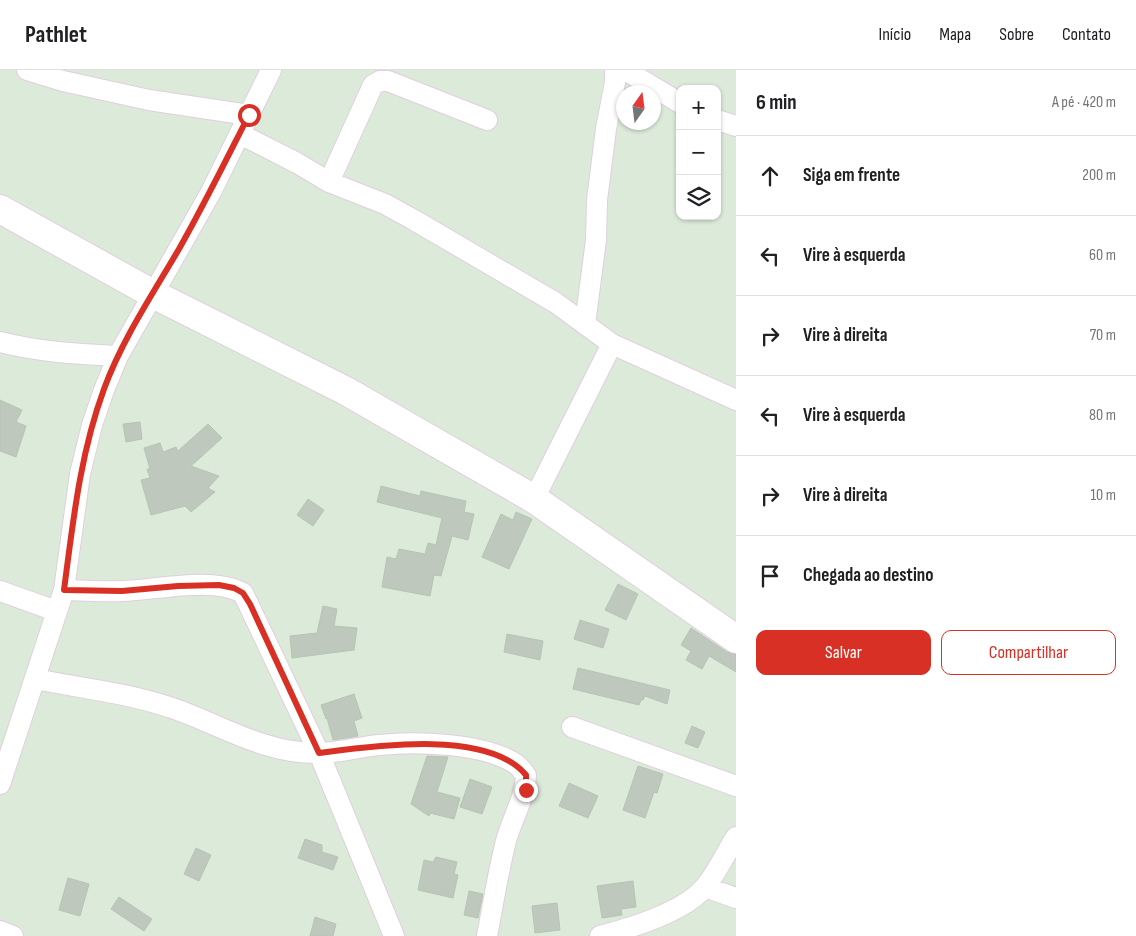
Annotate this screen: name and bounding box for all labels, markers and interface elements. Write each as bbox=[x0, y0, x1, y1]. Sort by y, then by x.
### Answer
text: Pathlet bbox=[25, 20, 87, 49]
text: Início bbox=[879, 24, 911, 45]
text: Mapa bbox=[939, 24, 971, 45]
text: Sobre bbox=[999, 24, 1034, 45]
text: Contato bbox=[1062, 24, 1111, 45]
north arrow bbox=[616, 85, 661, 130]
map controls bbox=[676, 85, 721, 220]
button: + bbox=[676, 85, 721, 130]
text: 6 min bbox=[756, 90, 797, 115]
text: A pé · 420 m bbox=[1052, 93, 1116, 112]
route start bbox=[238, 104, 261, 127]
button: − bbox=[676, 130, 721, 175]
icon: ahead bbox=[756, 162, 784, 190]
text: Siga em frente bbox=[803, 164, 900, 187]
text: 200 m bbox=[1082, 166, 1116, 185]
button: layers bbox=[676, 175, 721, 220]
icon: left bbox=[756, 242, 784, 270]
text: Vire à esquerda bbox=[803, 244, 905, 267]
text: 60 m bbox=[1089, 246, 1116, 265]
icon: right bbox=[756, 322, 784, 350]
text: Vire à direita bbox=[803, 324, 887, 347]
text: 70 m bbox=[1090, 326, 1116, 345]
icon: left bbox=[756, 402, 784, 430]
text: Vire à esquerda bbox=[803, 404, 905, 427]
text: 80 m bbox=[1089, 406, 1116, 425]
icon: right bbox=[756, 482, 784, 510]
text: Vire à direita bbox=[803, 484, 887, 507]
text: 10 m bbox=[1090, 486, 1116, 505]
icon: arrive bbox=[756, 562, 784, 590]
text: Chegada ao destino bbox=[803, 564, 933, 587]
button: Salvar bbox=[756, 630, 931, 675]
button: Compartilhar bbox=[941, 630, 1116, 675]
route end bbox=[515, 779, 538, 802]

